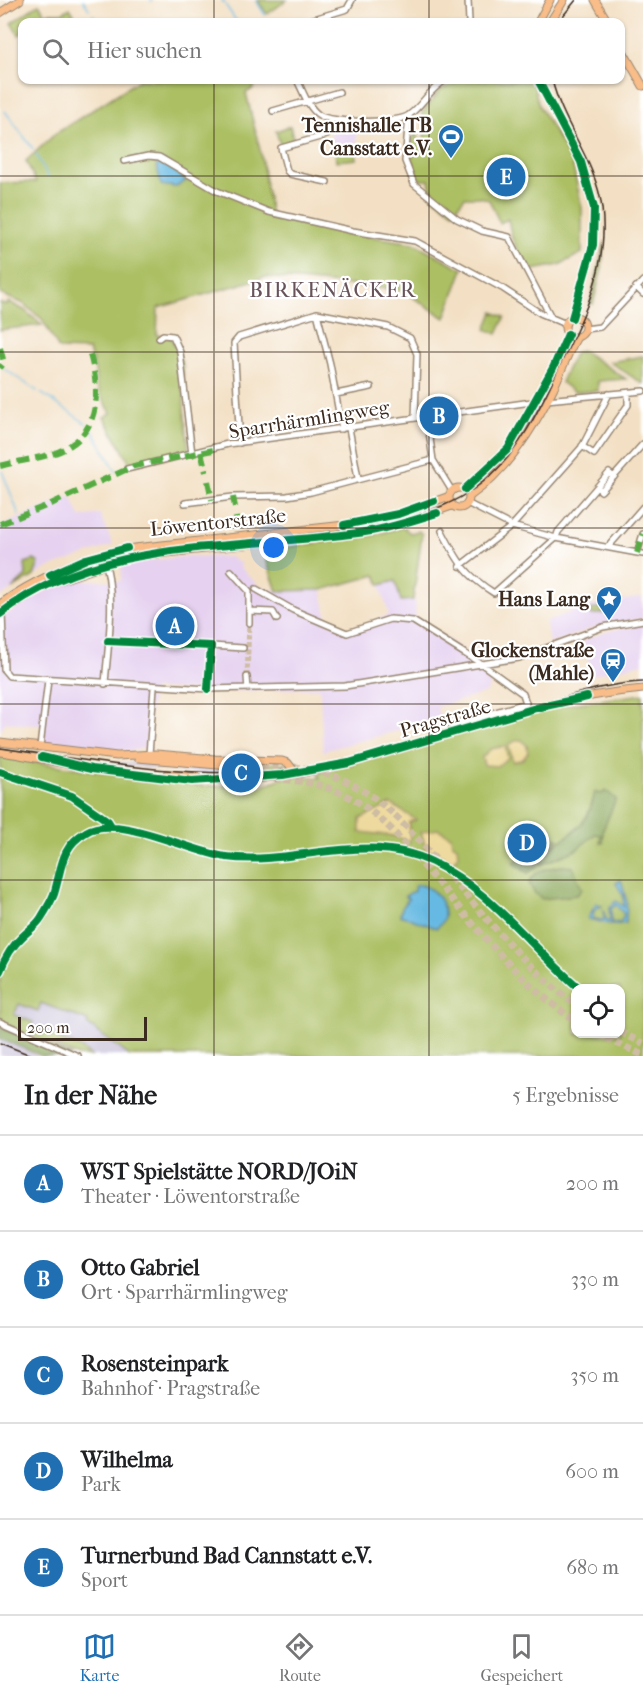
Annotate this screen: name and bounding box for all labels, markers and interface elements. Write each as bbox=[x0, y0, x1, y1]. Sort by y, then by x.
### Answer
search box bbox=[18, 18, 625, 84]
icon: search bbox=[39, 35, 72, 68]
text: Hier suchen bbox=[87, 38, 202, 64]
place label: Tennishalle TB Cansstatt e.V. bbox=[301, 114, 432, 160]
sports icon: Tennishalle TB Cansstatt e.V. bbox=[436, 122, 466, 160]
pin: E bbox=[486, 154, 526, 200]
district label: BIRKENÄCKER bbox=[249, 278, 417, 302]
pin: B bbox=[420, 394, 458, 438]
street label: Sparrhärmlingweg bbox=[227, 395, 391, 444]
street label: Löwentorstraße bbox=[149, 504, 287, 541]
your location bbox=[259, 533, 288, 562]
place icon: Hans Lang bbox=[594, 584, 624, 622]
place label: Hans Lang bbox=[498, 588, 591, 611]
pin: A bbox=[156, 604, 195, 648]
place label: Glockenstraße (Mahle) bbox=[471, 639, 594, 685]
station icon: Glockenstraße (Mahle) bbox=[598, 646, 628, 684]
street label: Pragstraße bbox=[397, 694, 493, 742]
pin: C bbox=[222, 750, 260, 796]
pin: D bbox=[508, 820, 546, 866]
map controls bbox=[571, 984, 625, 1038]
button: locate bbox=[571, 984, 625, 1038]
scale bar bbox=[18, 1014, 147, 1042]
text: 200 m bbox=[27, 1018, 70, 1037]
text: In der Nähe bbox=[24, 1080, 157, 1111]
text: 5 Ergebnisse bbox=[512, 1084, 619, 1107]
text: WST Spielstätte NORD/JOiN bbox=[81, 1159, 358, 1185]
text: A bbox=[37, 1172, 50, 1195]
text: 200 m bbox=[566, 1172, 619, 1195]
text: Theater · Löwentorstraße bbox=[81, 1185, 300, 1208]
text: Otto Gabriel bbox=[81, 1255, 200, 1281]
text: B bbox=[37, 1268, 50, 1291]
text: 330 m bbox=[571, 1268, 619, 1291]
text: Ort · Sparrhärmlingweg bbox=[81, 1281, 287, 1304]
text: Rosensteinpark bbox=[81, 1351, 228, 1377]
text: C bbox=[37, 1364, 50, 1387]
text: 350 m bbox=[570, 1364, 619, 1387]
text: Bahnhof · Pragstraße bbox=[81, 1377, 260, 1400]
text: Wilhelma bbox=[81, 1447, 173, 1473]
text: D bbox=[36, 1460, 51, 1483]
text: 600 m bbox=[565, 1460, 619, 1483]
text: Park bbox=[81, 1473, 121, 1496]
text: Turnerbund Bad Cannstatt e.V. bbox=[81, 1543, 372, 1569]
text: E bbox=[37, 1556, 50, 1579]
text: 680 m bbox=[566, 1556, 619, 1579]
text: Sport bbox=[81, 1569, 128, 1592]
tab: Karte bbox=[80, 1630, 119, 1685]
tab: Route bbox=[279, 1630, 321, 1685]
tab: Gespeichert bbox=[480, 1630, 563, 1685]

